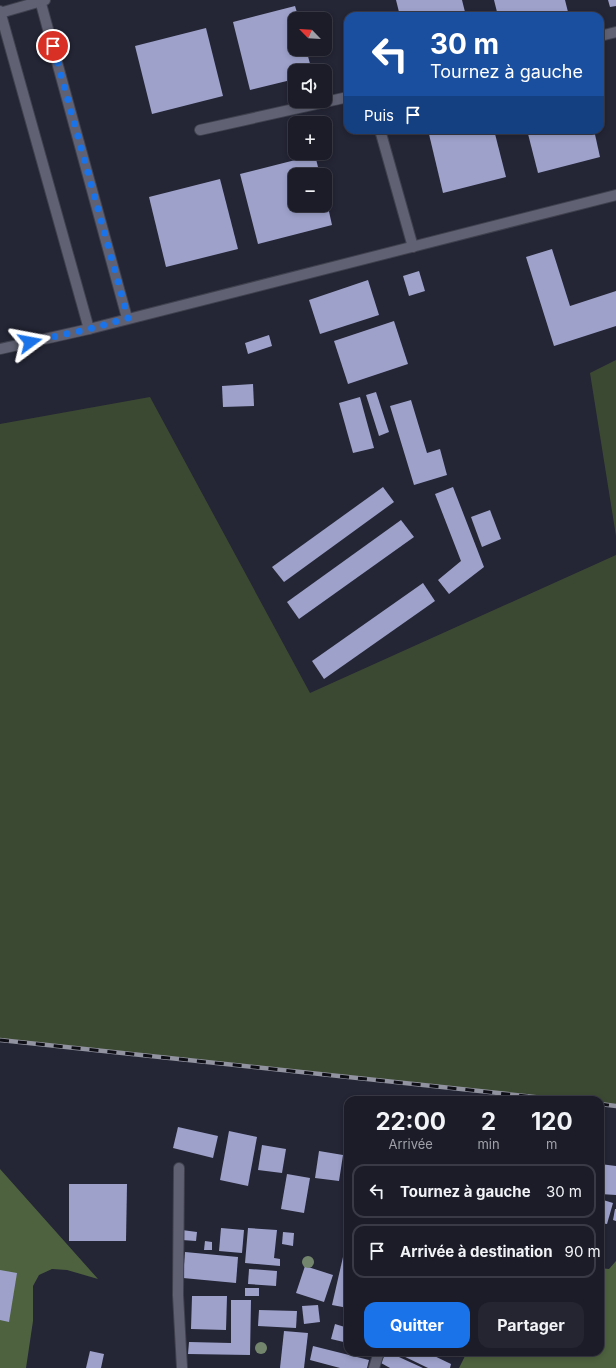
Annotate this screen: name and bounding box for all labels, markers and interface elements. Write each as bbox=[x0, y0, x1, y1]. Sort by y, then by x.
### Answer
north arrow bbox=[288, 12, 332, 56]
map controls bbox=[288, 12, 332, 212]
text: 30 m bbox=[430, 27, 499, 61]
icon: left bbox=[364, 28, 416, 80]
pin bbox=[36, 29, 70, 63]
icon: arrive bbox=[42, 35, 64, 57]
text: Tournez à gauche bbox=[430, 61, 583, 82]
button: sound bbox=[288, 64, 332, 108]
icon: arrive bbox=[402, 104, 424, 126]
text: Puis bbox=[364, 106, 394, 125]
button: + bbox=[288, 116, 332, 160]
button: − bbox=[288, 168, 332, 212]
position arrow bbox=[9, 321, 51, 363]
text: 22:00 bbox=[375, 1107, 446, 1136]
text: 2 bbox=[481, 1107, 496, 1136]
text: 120 bbox=[531, 1107, 573, 1136]
text: Arrivée bbox=[388, 1136, 433, 1152]
text: min bbox=[477, 1136, 500, 1152]
text: m bbox=[546, 1136, 557, 1152]
icon: left bbox=[366, 1180, 388, 1202]
text: Tournez à gauche bbox=[400, 1182, 531, 1201]
text: 30 m bbox=[546, 1182, 582, 1201]
icon: arrive bbox=[366, 1240, 388, 1262]
text: Arrivée à destination bbox=[400, 1242, 553, 1261]
text: 90 m bbox=[565, 1242, 601, 1261]
button: Quitter bbox=[364, 1302, 470, 1348]
button: Partager bbox=[478, 1302, 584, 1348]

